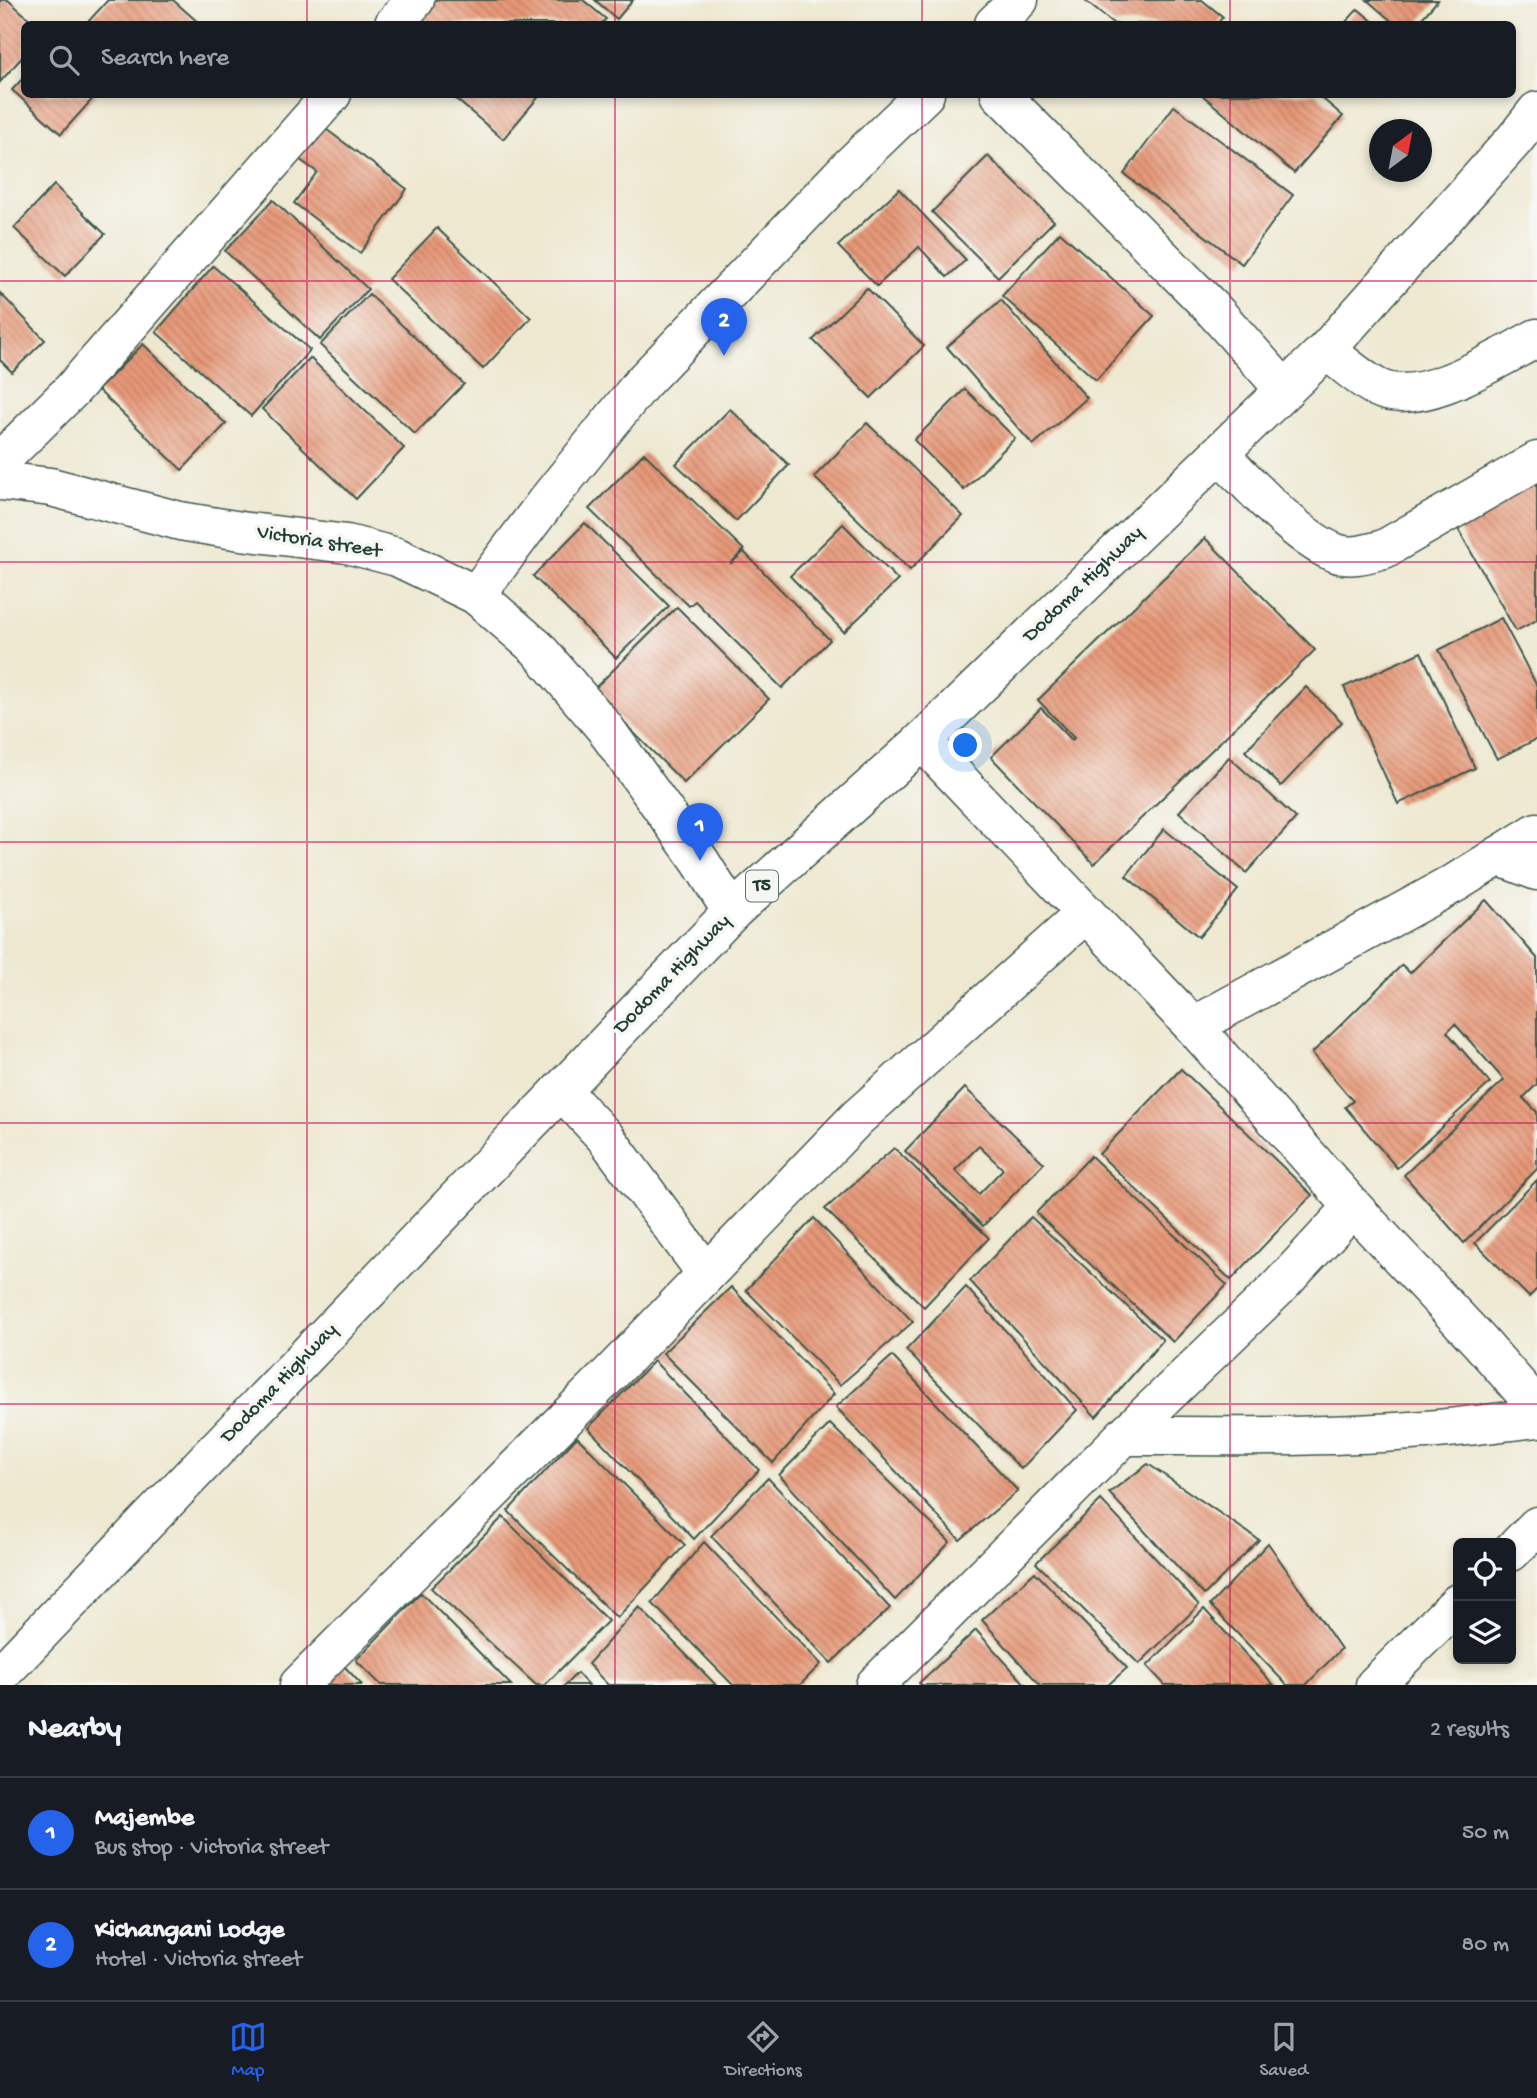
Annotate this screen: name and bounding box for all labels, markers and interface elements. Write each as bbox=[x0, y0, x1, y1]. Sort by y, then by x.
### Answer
search box bbox=[21, 21, 1516, 98]
icon: search bbox=[45, 41, 83, 79]
text: Search here bbox=[101, 44, 229, 75]
north arrow bbox=[1369, 119, 1432, 182]
pin: 2 bbox=[701, 298, 747, 356]
street label: Victoria street bbox=[254, 521, 385, 566]
street label: Dodoma Highway bbox=[1017, 521, 1149, 650]
your location bbox=[948, 728, 982, 762]
pin: 1 bbox=[677, 803, 723, 861]
road number: T5 bbox=[746, 870, 778, 902]
street label: Dodoma Highway bbox=[608, 910, 737, 1042]
street label: Dodoma Highway bbox=[215, 1319, 344, 1451]
map controls bbox=[1453, 1538, 1516, 1664]
button: locate bbox=[1453, 1538, 1516, 1601]
button: layers bbox=[1453, 1601, 1516, 1664]
text: Nearby bbox=[28, 1713, 121, 1748]
text: 2 results bbox=[1430, 1717, 1509, 1744]
text: Majembe bbox=[95, 1804, 194, 1835]
text: 1 bbox=[46, 1820, 56, 1847]
text: 50 m bbox=[1462, 1820, 1509, 1847]
text: Bus stop · Victoria street bbox=[95, 1835, 328, 1862]
text: Kichangani Lodge bbox=[95, 1916, 284, 1947]
text: 2 bbox=[45, 1932, 57, 1959]
text: 80 m bbox=[1462, 1932, 1509, 1959]
text: Hotel · Victoria street bbox=[95, 1947, 302, 1974]
tab: Map bbox=[229, 2018, 267, 2083]
tab: Directions bbox=[725, 2018, 802, 2083]
tab: Saved bbox=[1259, 2018, 1308, 2083]

